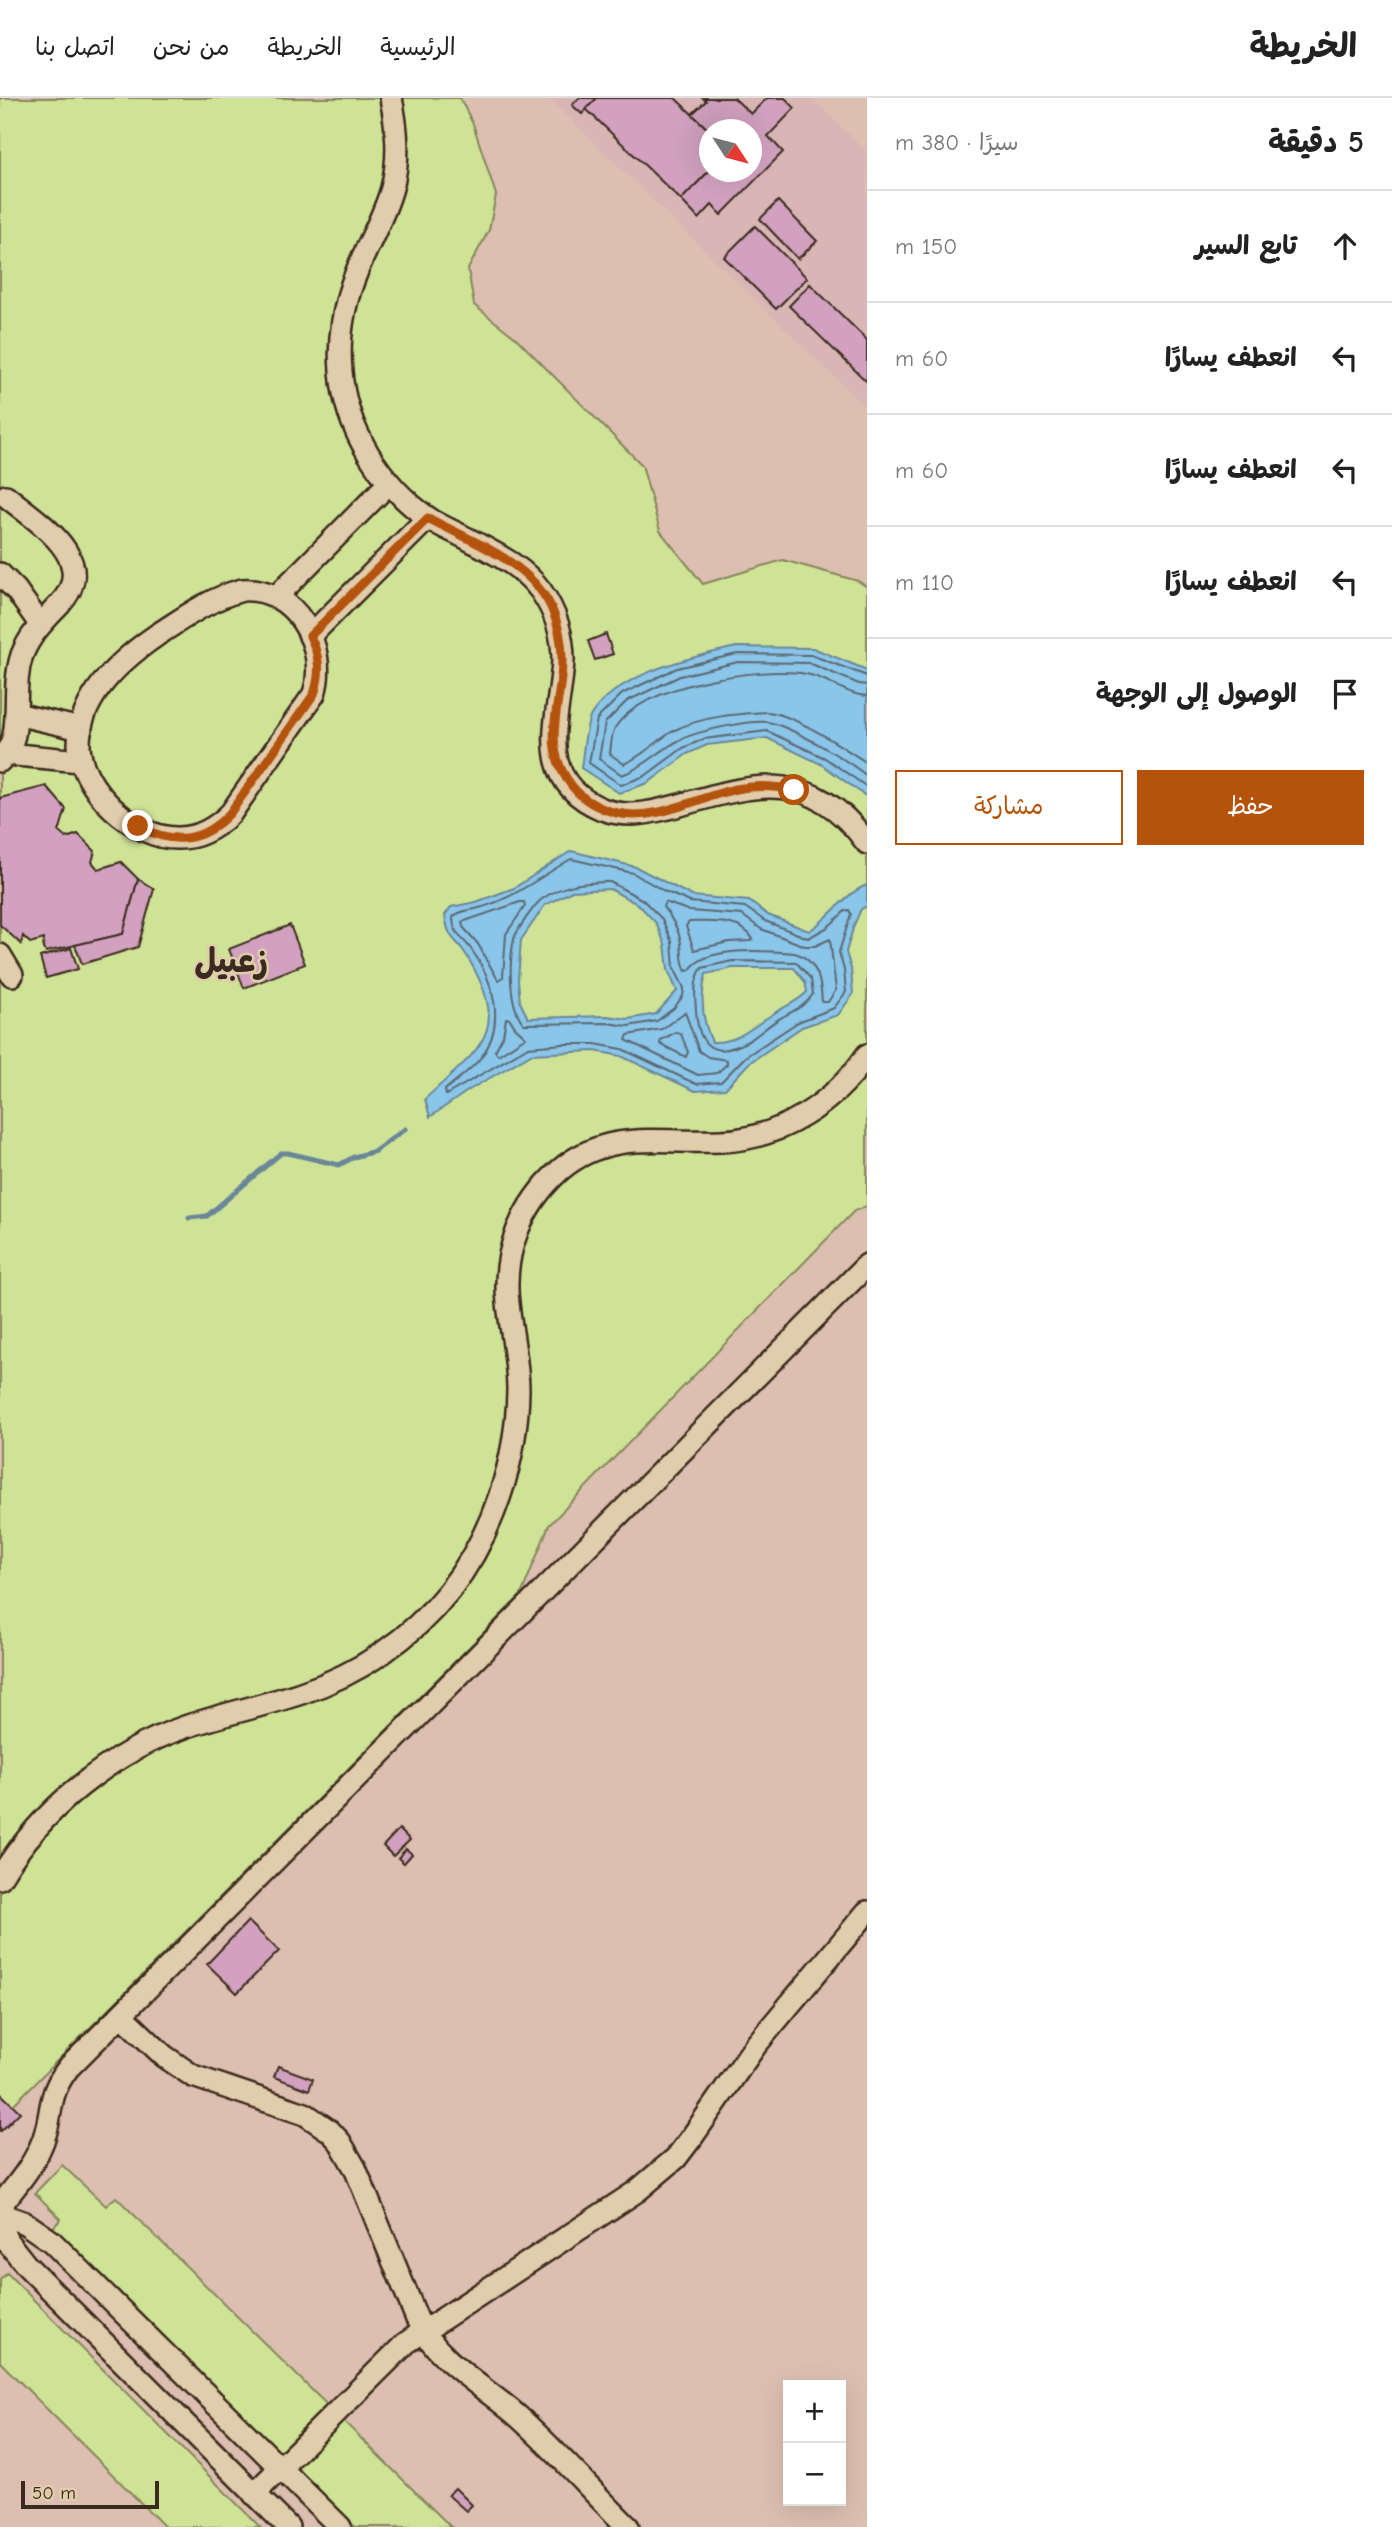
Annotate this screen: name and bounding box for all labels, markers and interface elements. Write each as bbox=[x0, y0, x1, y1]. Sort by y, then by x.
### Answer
text: الخريطة bbox=[1250, 27, 1357, 65]
text: اتصل بنا bbox=[35, 33, 115, 61]
text: من نحن bbox=[153, 33, 229, 61]
text: الخريطة bbox=[267, 33, 342, 61]
text: الرئيسية bbox=[380, 33, 456, 61]
north arrow bbox=[699, 119, 762, 182]
text: 5 دقيقة bbox=[1268, 125, 1364, 160]
text: سيرًا · 380 m bbox=[895, 129, 1019, 156]
icon: ahead bbox=[1326, 227, 1364, 265]
text: تابع السير bbox=[1195, 231, 1297, 261]
text: 150 m bbox=[895, 233, 957, 260]
icon: left bbox=[1326, 339, 1364, 377]
text: انعطف يسارًا bbox=[1165, 343, 1297, 373]
text: 60 m bbox=[895, 345, 948, 372]
icon: left bbox=[1326, 451, 1364, 489]
text: انعطف يسارًا bbox=[1165, 455, 1297, 485]
text: 60 m bbox=[895, 457, 948, 484]
icon: left bbox=[1326, 563, 1364, 601]
text: انعطف يسارًا bbox=[1165, 567, 1297, 597]
text: 110 m bbox=[895, 569, 954, 596]
icon: arrive bbox=[1326, 675, 1364, 713]
text: الوصول إلى الوجهة bbox=[1096, 679, 1297, 709]
button: مشاركة bbox=[895, 770, 1123, 845]
button: حفظ bbox=[1137, 770, 1364, 845]
route start bbox=[778, 774, 809, 805]
route end bbox=[122, 810, 153, 841]
district label: زعبيل bbox=[194, 942, 268, 981]
map controls bbox=[783, 2380, 846, 2506]
button: + bbox=[783, 2380, 846, 2443]
button: − bbox=[783, 2443, 846, 2506]
scale bar bbox=[21, 2478, 159, 2510]
text: 50 m bbox=[32, 2482, 76, 2504]

